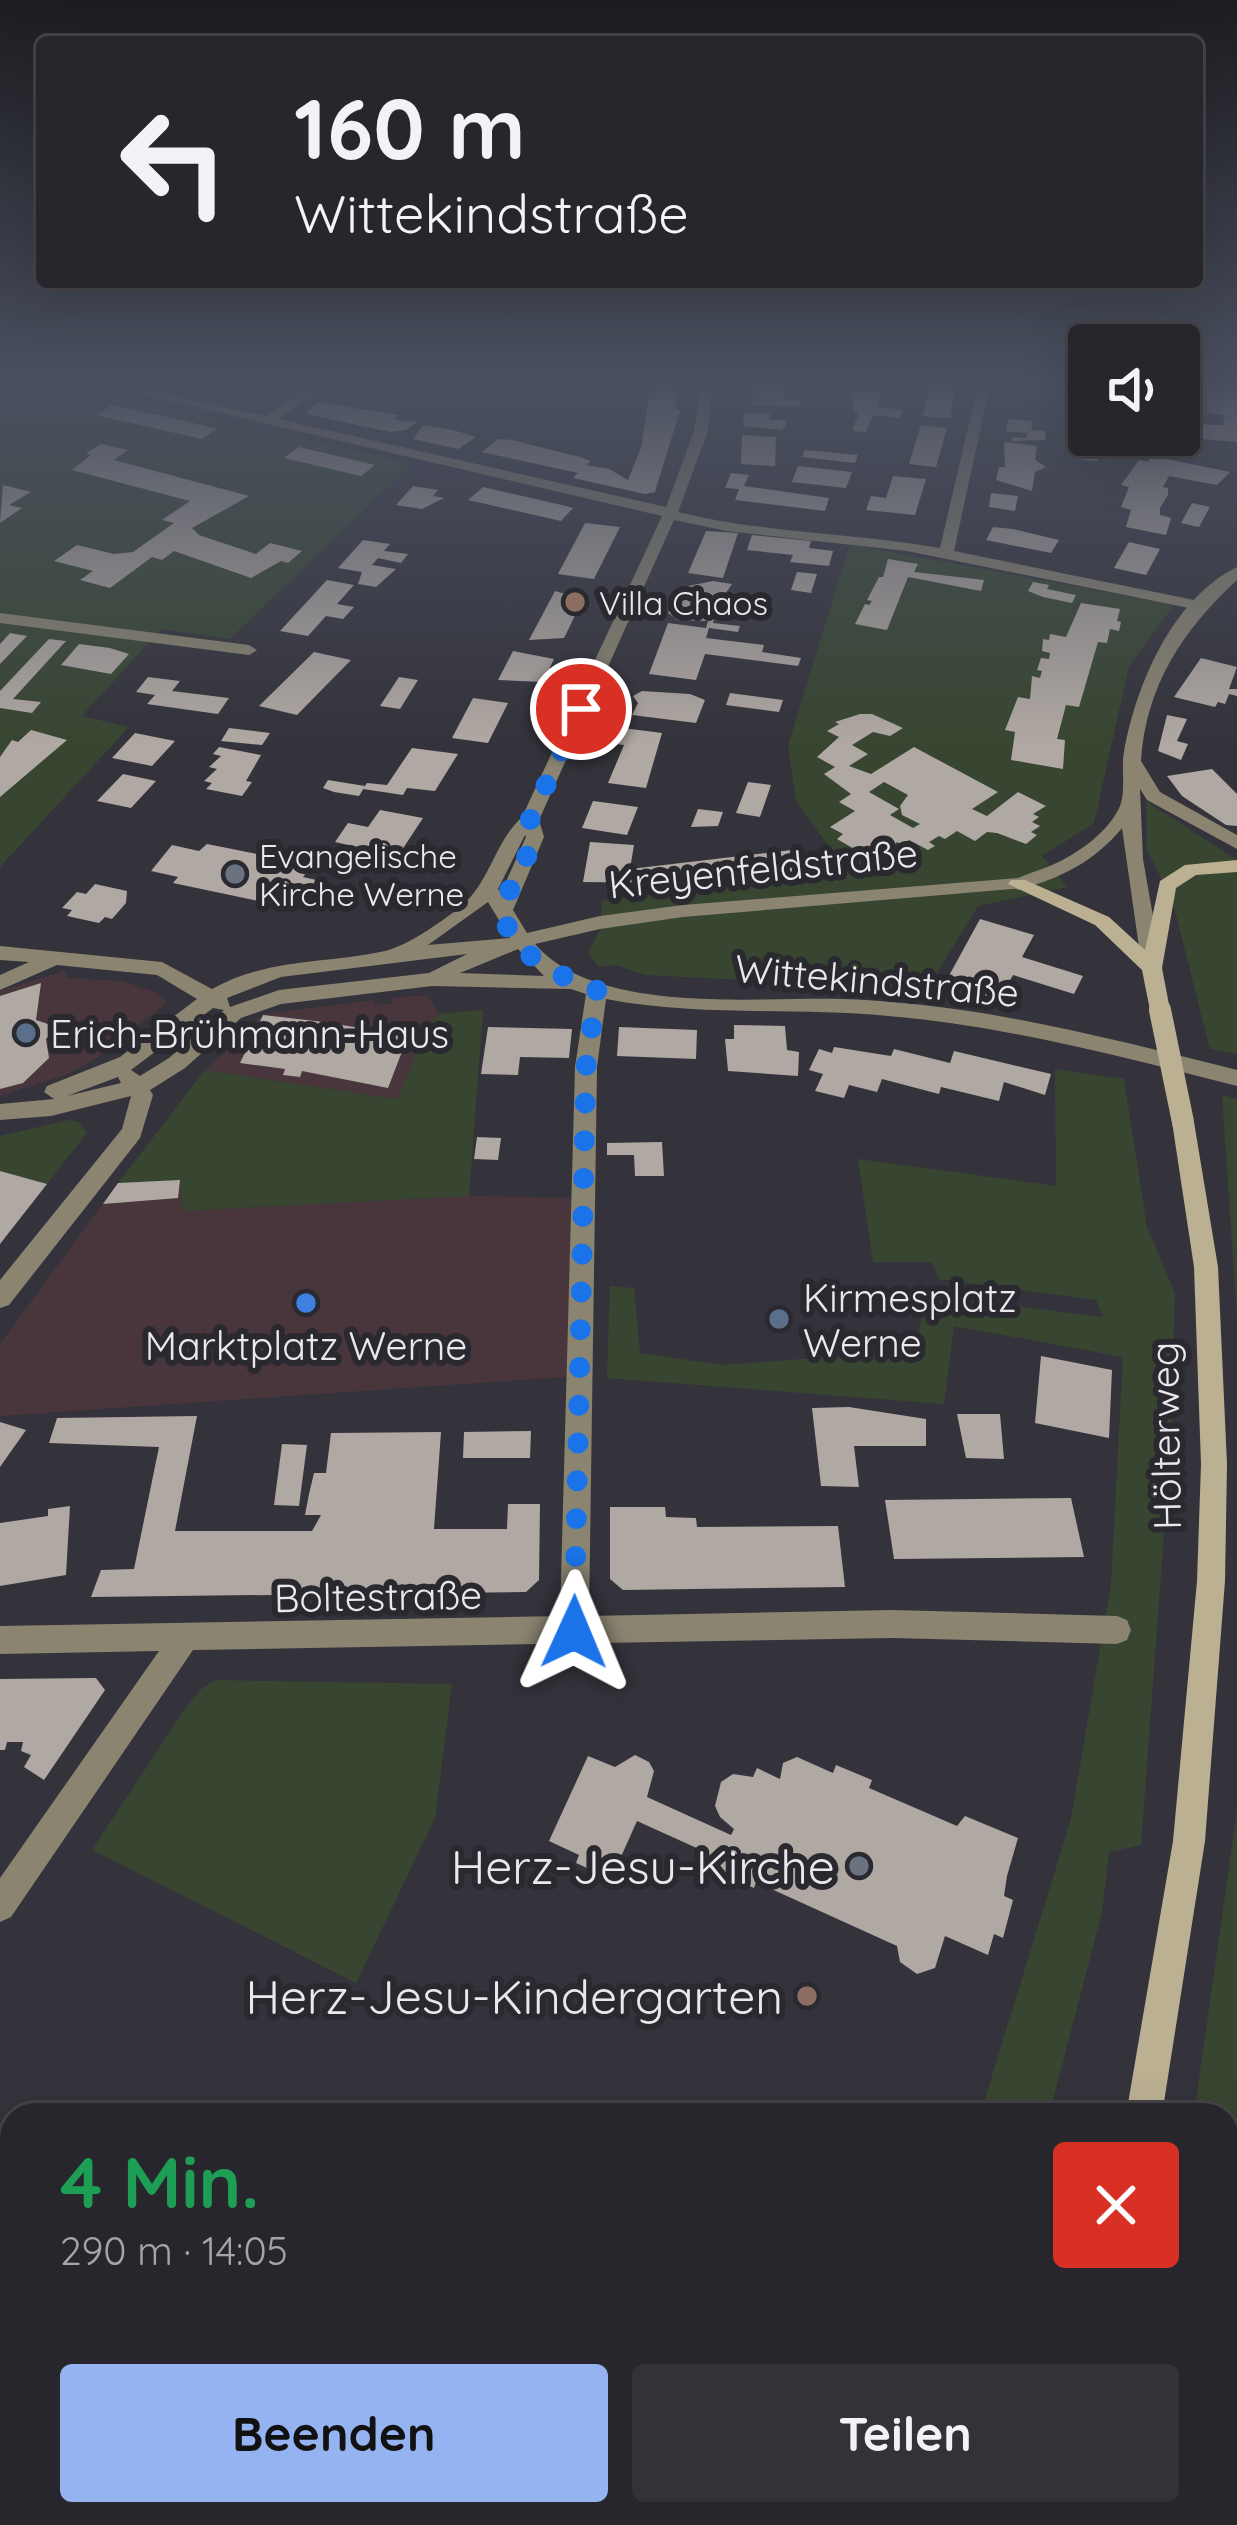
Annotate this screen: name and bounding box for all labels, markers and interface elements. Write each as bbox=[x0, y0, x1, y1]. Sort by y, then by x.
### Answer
text: 160 m bbox=[294, 75, 526, 180]
icon: left bbox=[96, 84, 252, 240]
text: Wittekindstraße bbox=[294, 179, 689, 247]
map controls bbox=[1068, 324, 1200, 456]
button: sound bbox=[1068, 324, 1200, 456]
place label: Villa Chaos bbox=[599, 582, 768, 623]
marker: Villa Chaos bbox=[562, 589, 588, 615]
pin bbox=[530, 658, 632, 760]
icon: arrive bbox=[548, 676, 614, 742]
street label: Kreyenfeldstraße bbox=[606, 827, 920, 909]
place label: Evangelische Kirche Werne bbox=[259, 835, 464, 914]
marker: Evangelische Kirche Werne bbox=[222, 861, 248, 887]
street label: Wittekindstraße bbox=[733, 943, 1021, 1017]
place label: Erich-Brühmann-Haus bbox=[50, 1009, 449, 1058]
marker: Erich-Brühmann-Haus bbox=[13, 1020, 39, 1046]
place label: Kirmesplatz Werne bbox=[803, 1273, 1017, 1367]
marker: Marktplatz Werne bbox=[293, 1290, 319, 1316]
marker: Kirmesplatz Werne bbox=[766, 1306, 792, 1332]
place label: Marktplatz Werne bbox=[145, 1321, 467, 1370]
street label: Hölterweg bbox=[1139, 1342, 1191, 1530]
position arrow bbox=[511, 1569, 637, 1695]
street label: Boltestraße bbox=[273, 1570, 483, 1622]
place label: Herz-Jesu-Kirche bbox=[451, 1836, 835, 1896]
marker: Herz-Jesu-Kirche bbox=[846, 1853, 872, 1879]
place label: Herz-Jesu-Kindergarten bbox=[245, 1966, 783, 2026]
marker: Herz-Jesu-Kindergarten bbox=[794, 1983, 820, 2009]
text: 4 Min. bbox=[60, 2136, 259, 2226]
button: close bbox=[1053, 2142, 1179, 2268]
text: 290 m · 14:05 bbox=[60, 2226, 288, 2275]
button: Beenden bbox=[60, 2364, 608, 2502]
button: Teilen bbox=[632, 2364, 1179, 2502]

